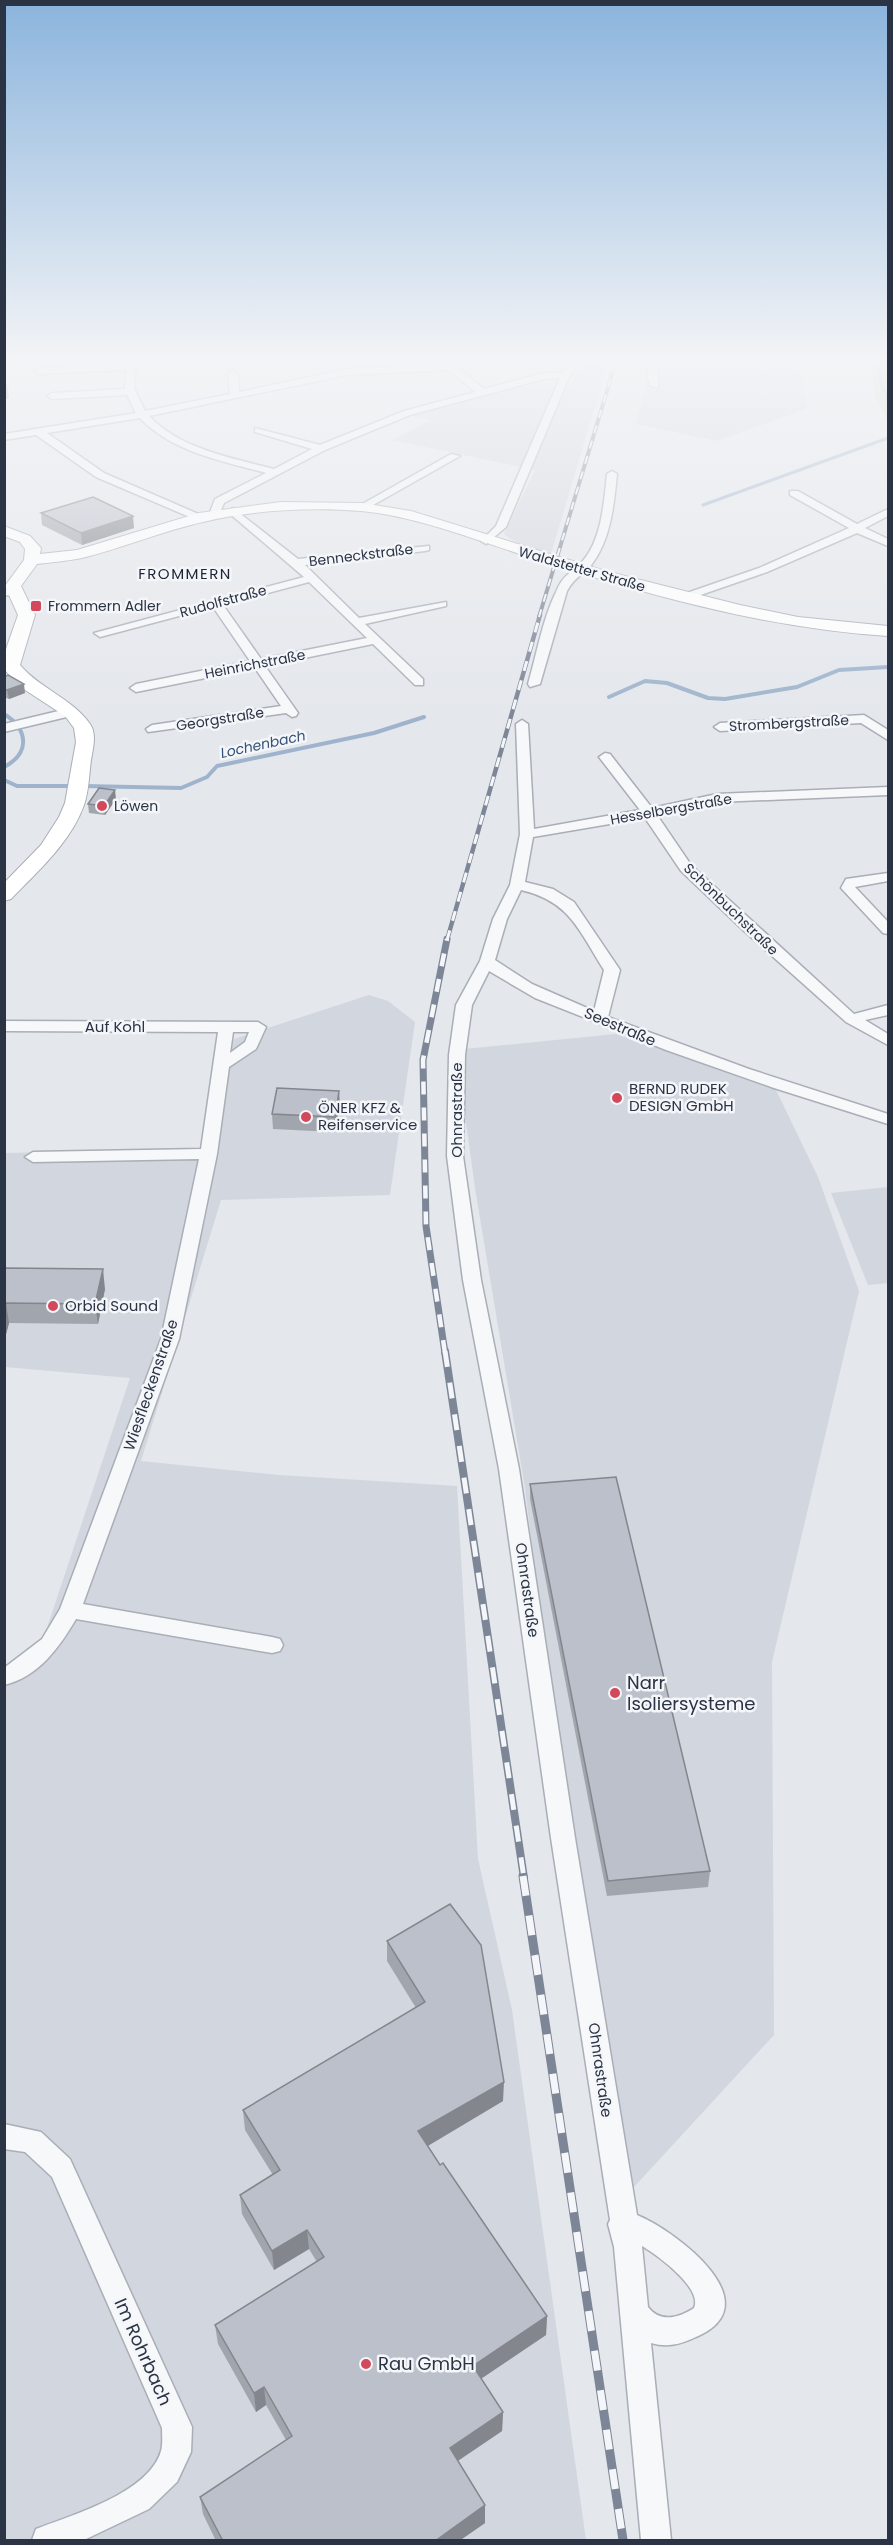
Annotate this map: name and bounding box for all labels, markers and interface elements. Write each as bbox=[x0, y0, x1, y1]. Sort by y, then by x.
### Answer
street label: Benneckstraße bbox=[308, 539, 415, 571]
street label: Waldstetter Straße bbox=[516, 541, 648, 597]
district label: FROMMERN bbox=[138, 563, 232, 584]
street label: Rudolfstraße bbox=[177, 580, 269, 622]
place label: Frommern Adler bbox=[48, 596, 161, 616]
marker: Frommern Adler bbox=[29, 599, 43, 613]
street label: Heinrichstraße bbox=[203, 644, 307, 684]
street label: Georgstraße bbox=[175, 702, 266, 736]
street label: Strombergstraße bbox=[729, 710, 850, 736]
water label: Lochenbach bbox=[219, 725, 307, 763]
street label: Hesselbergstraße bbox=[609, 788, 734, 830]
place label: Löwen bbox=[114, 796, 158, 816]
marker: Löwen bbox=[95, 799, 109, 813]
street label: Schönbuchstraße bbox=[679, 858, 783, 960]
street label: Seestraße bbox=[581, 1002, 659, 1051]
street label: Auf Kohl bbox=[85, 1016, 145, 1037]
street label: Ohnrastraße bbox=[446, 1062, 467, 1158]
place label: BERND RUDEK DESIGN GmbH bbox=[629, 1078, 734, 1116]
marker: BERND RUDEK DESIGN GmbH bbox=[610, 1091, 624, 1105]
place label: ÖNER KFZ & Reifenservice bbox=[318, 1097, 417, 1135]
marker: ÖNER KFZ & Reifenservice bbox=[299, 1110, 313, 1124]
place label: Orbid Sound bbox=[65, 1295, 158, 1316]
marker: Orbid Sound bbox=[46, 1299, 60, 1313]
street label: Wiesfleckenstraße bbox=[118, 1316, 183, 1453]
street label: Ohnrastraße bbox=[510, 1541, 545, 1639]
place label: Narr Isoliersysteme bbox=[627, 1670, 755, 1716]
marker: Narr Isoliersysteme bbox=[608, 1686, 622, 1700]
street label: Ohnrastraße bbox=[583, 2021, 618, 2119]
street label: Im Rohrbach bbox=[109, 2294, 178, 2410]
place label: Rau GmbH bbox=[378, 2351, 475, 2376]
marker: Rau GmbH bbox=[359, 2357, 373, 2371]

